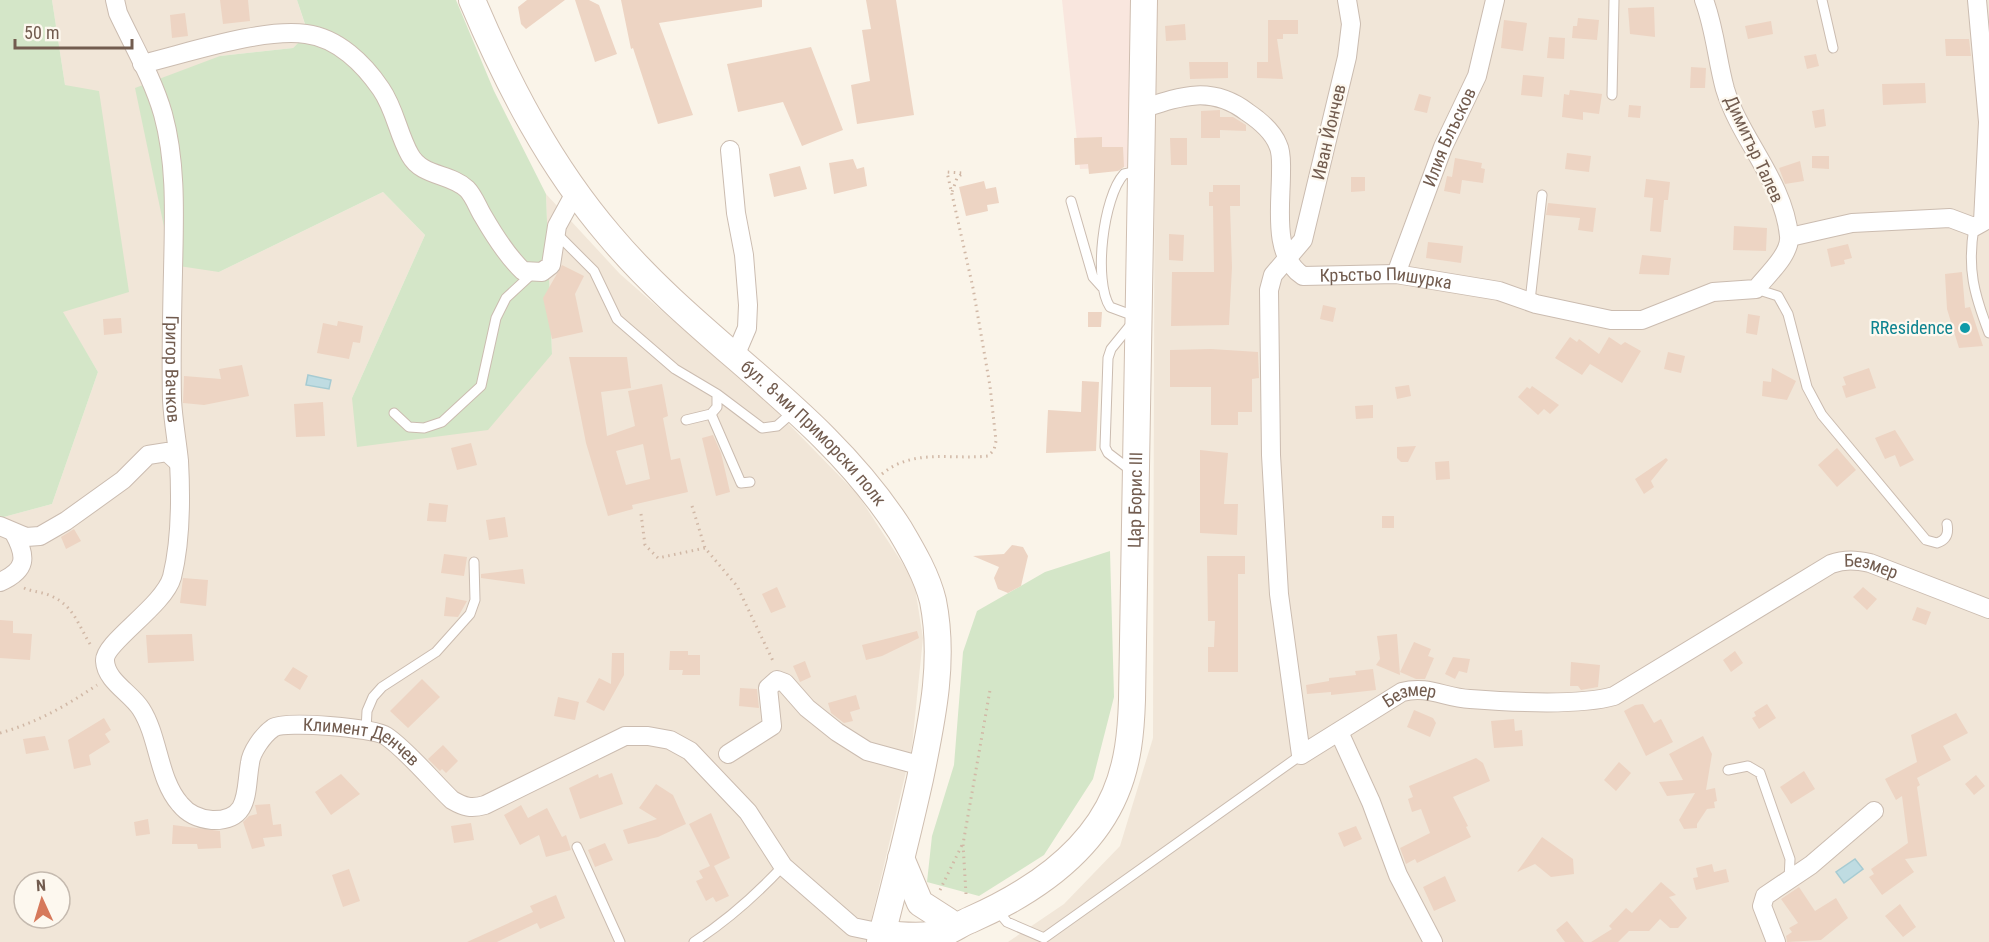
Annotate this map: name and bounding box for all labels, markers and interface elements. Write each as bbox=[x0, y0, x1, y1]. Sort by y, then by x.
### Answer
scale bar bbox=[15, 12, 132, 50]
text: 50 m bbox=[24, 22, 59, 43]
street label: Иван Йончев bbox=[1307, 82, 1350, 182]
street label: Илия Блъсков bbox=[1418, 84, 1480, 189]
street label: Димитър Талев bbox=[1721, 92, 1788, 206]
street label: Кръстьо Пишурка bbox=[1319, 263, 1454, 293]
street label: Григор Вачков bbox=[162, 315, 185, 424]
place label: RResidence bbox=[1870, 317, 1953, 338]
marker: RResidence bbox=[1958, 321, 1972, 335]
street label: бул. 8-ми Приморски полк bbox=[737, 355, 891, 510]
street label: Цар Борис III bbox=[1124, 452, 1146, 548]
street label: Безмер bbox=[1844, 549, 1901, 583]
street label: Безмер bbox=[1378, 679, 1438, 712]
street label: Климент Денчев bbox=[303, 714, 424, 770]
north arrow bbox=[12, 870, 72, 930]
text: N bbox=[35, 876, 47, 895]

